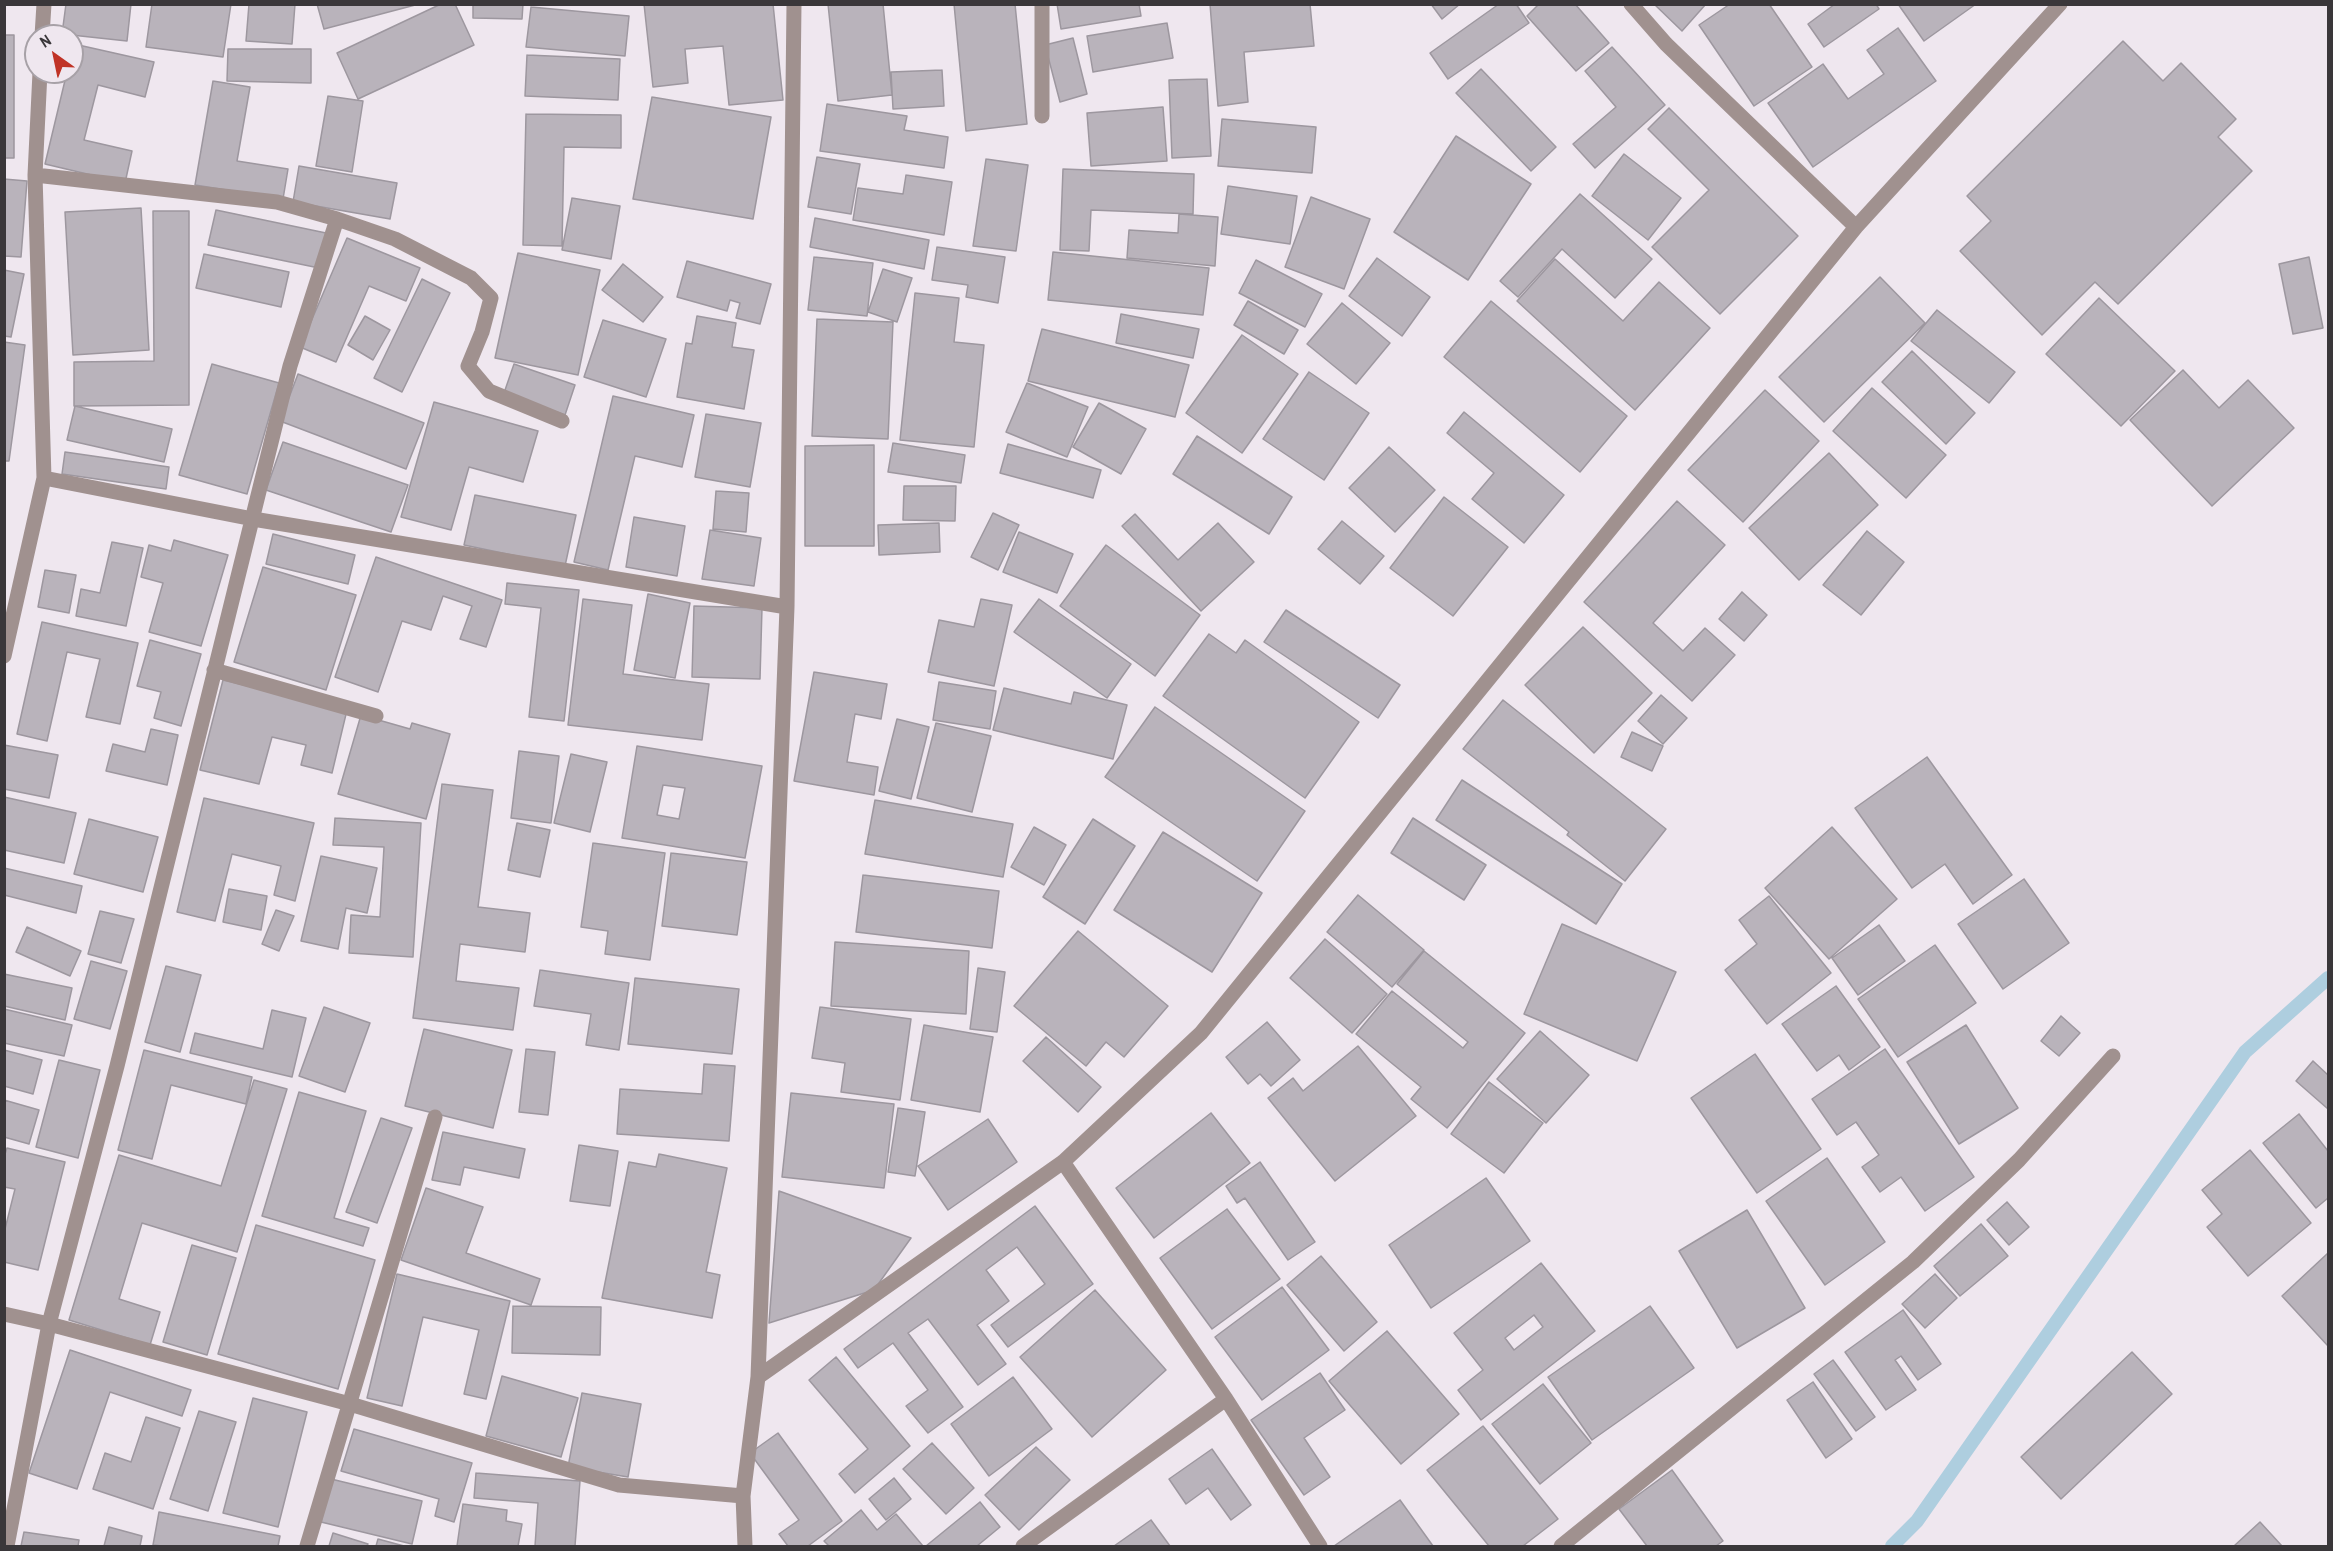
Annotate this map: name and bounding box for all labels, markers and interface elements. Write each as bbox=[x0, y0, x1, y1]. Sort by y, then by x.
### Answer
north arrow bbox=[24, 24, 84, 84]
text: N bbox=[35, 29, 55, 52]

